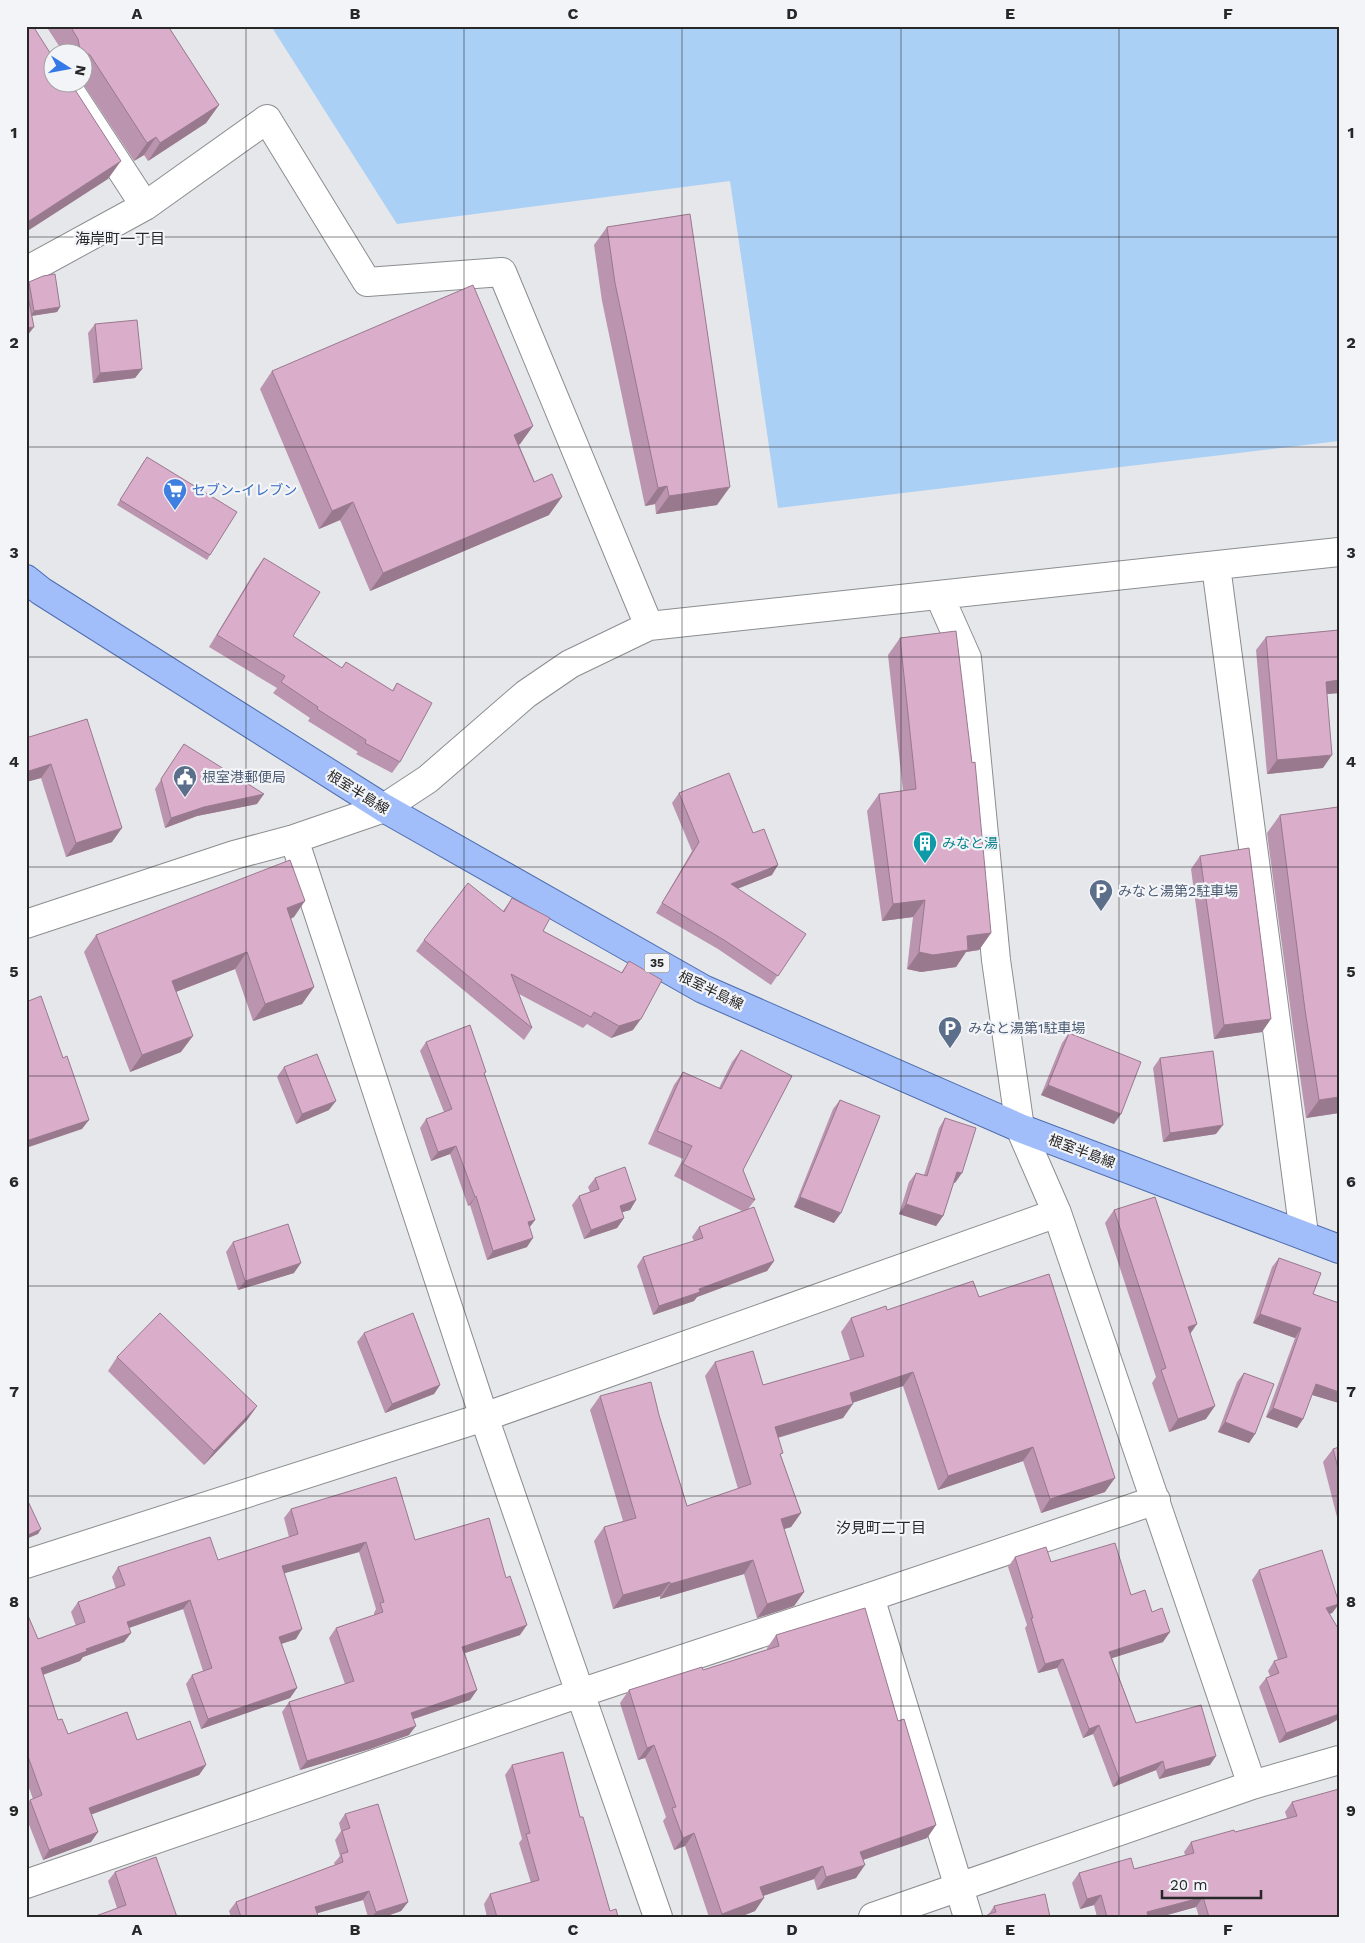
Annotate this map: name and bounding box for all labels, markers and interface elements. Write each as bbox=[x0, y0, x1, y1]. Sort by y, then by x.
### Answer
text: A bbox=[132, 4, 143, 23]
text: B bbox=[350, 4, 361, 23]
text: C bbox=[568, 4, 579, 23]
text: D bbox=[786, 4, 798, 23]
text: E bbox=[1005, 4, 1015, 23]
text: F bbox=[1223, 4, 1233, 23]
north arrow bbox=[42, 42, 92, 92]
text: N bbox=[72, 64, 90, 77]
text: 1 bbox=[11, 123, 17, 142]
text: 1 bbox=[1348, 123, 1354, 142]
district label: 海岸町一丁目 bbox=[75, 230, 165, 248]
text: 2 bbox=[9, 333, 19, 352]
text: 2 bbox=[1346, 333, 1356, 352]
supermarket icon: セブン-イレブン bbox=[162, 477, 188, 511]
place label: セブン-イレブン bbox=[192, 482, 297, 498]
text: 3 bbox=[9, 543, 19, 562]
text: 3 bbox=[1346, 543, 1356, 562]
text: 4 bbox=[9, 752, 19, 771]
text: 4 bbox=[1346, 752, 1356, 771]
public building icon: 根室港郵便局 bbox=[172, 764, 198, 798]
street label: 根室半島線 bbox=[324, 767, 392, 817]
place label: 根室港郵便局 bbox=[202, 769, 286, 785]
building icon: みなと湯 bbox=[912, 830, 938, 864]
place label: みなと湯 bbox=[942, 835, 998, 851]
parking icon: みなと湯第2駐車場 bbox=[1088, 878, 1114, 912]
place label: みなと湯第2駐車場 bbox=[1118, 883, 1238, 899]
road number: 35 bbox=[644, 954, 670, 972]
text: 5 bbox=[9, 962, 19, 981]
text: 5 bbox=[1346, 962, 1356, 981]
street label: 根室半島線 bbox=[676, 967, 746, 1013]
parking icon: みなと湯第1駐車場 bbox=[937, 1015, 963, 1049]
place label: みなと湯第1駐車場 bbox=[968, 1020, 1085, 1036]
street label: 根室半島線 bbox=[1046, 1131, 1118, 1171]
text: 6 bbox=[9, 1172, 19, 1191]
text: 6 bbox=[1346, 1172, 1356, 1191]
text: 7 bbox=[9, 1382, 19, 1401]
text: 7 bbox=[1346, 1382, 1356, 1401]
district label: 汐見町二丁目 bbox=[836, 1519, 926, 1537]
text: 8 bbox=[9, 1592, 19, 1611]
text: 8 bbox=[1346, 1592, 1356, 1611]
text: 9 bbox=[9, 1801, 19, 1820]
text: 9 bbox=[1346, 1801, 1356, 1820]
scale bar bbox=[1162, 1868, 1261, 1900]
text: 20 m bbox=[1170, 1876, 1208, 1894]
text: A bbox=[132, 1920, 143, 1939]
text: B bbox=[350, 1920, 361, 1939]
text: C bbox=[568, 1920, 579, 1939]
text: D bbox=[786, 1920, 798, 1939]
text: E bbox=[1005, 1920, 1015, 1939]
text: F bbox=[1223, 1920, 1233, 1939]

